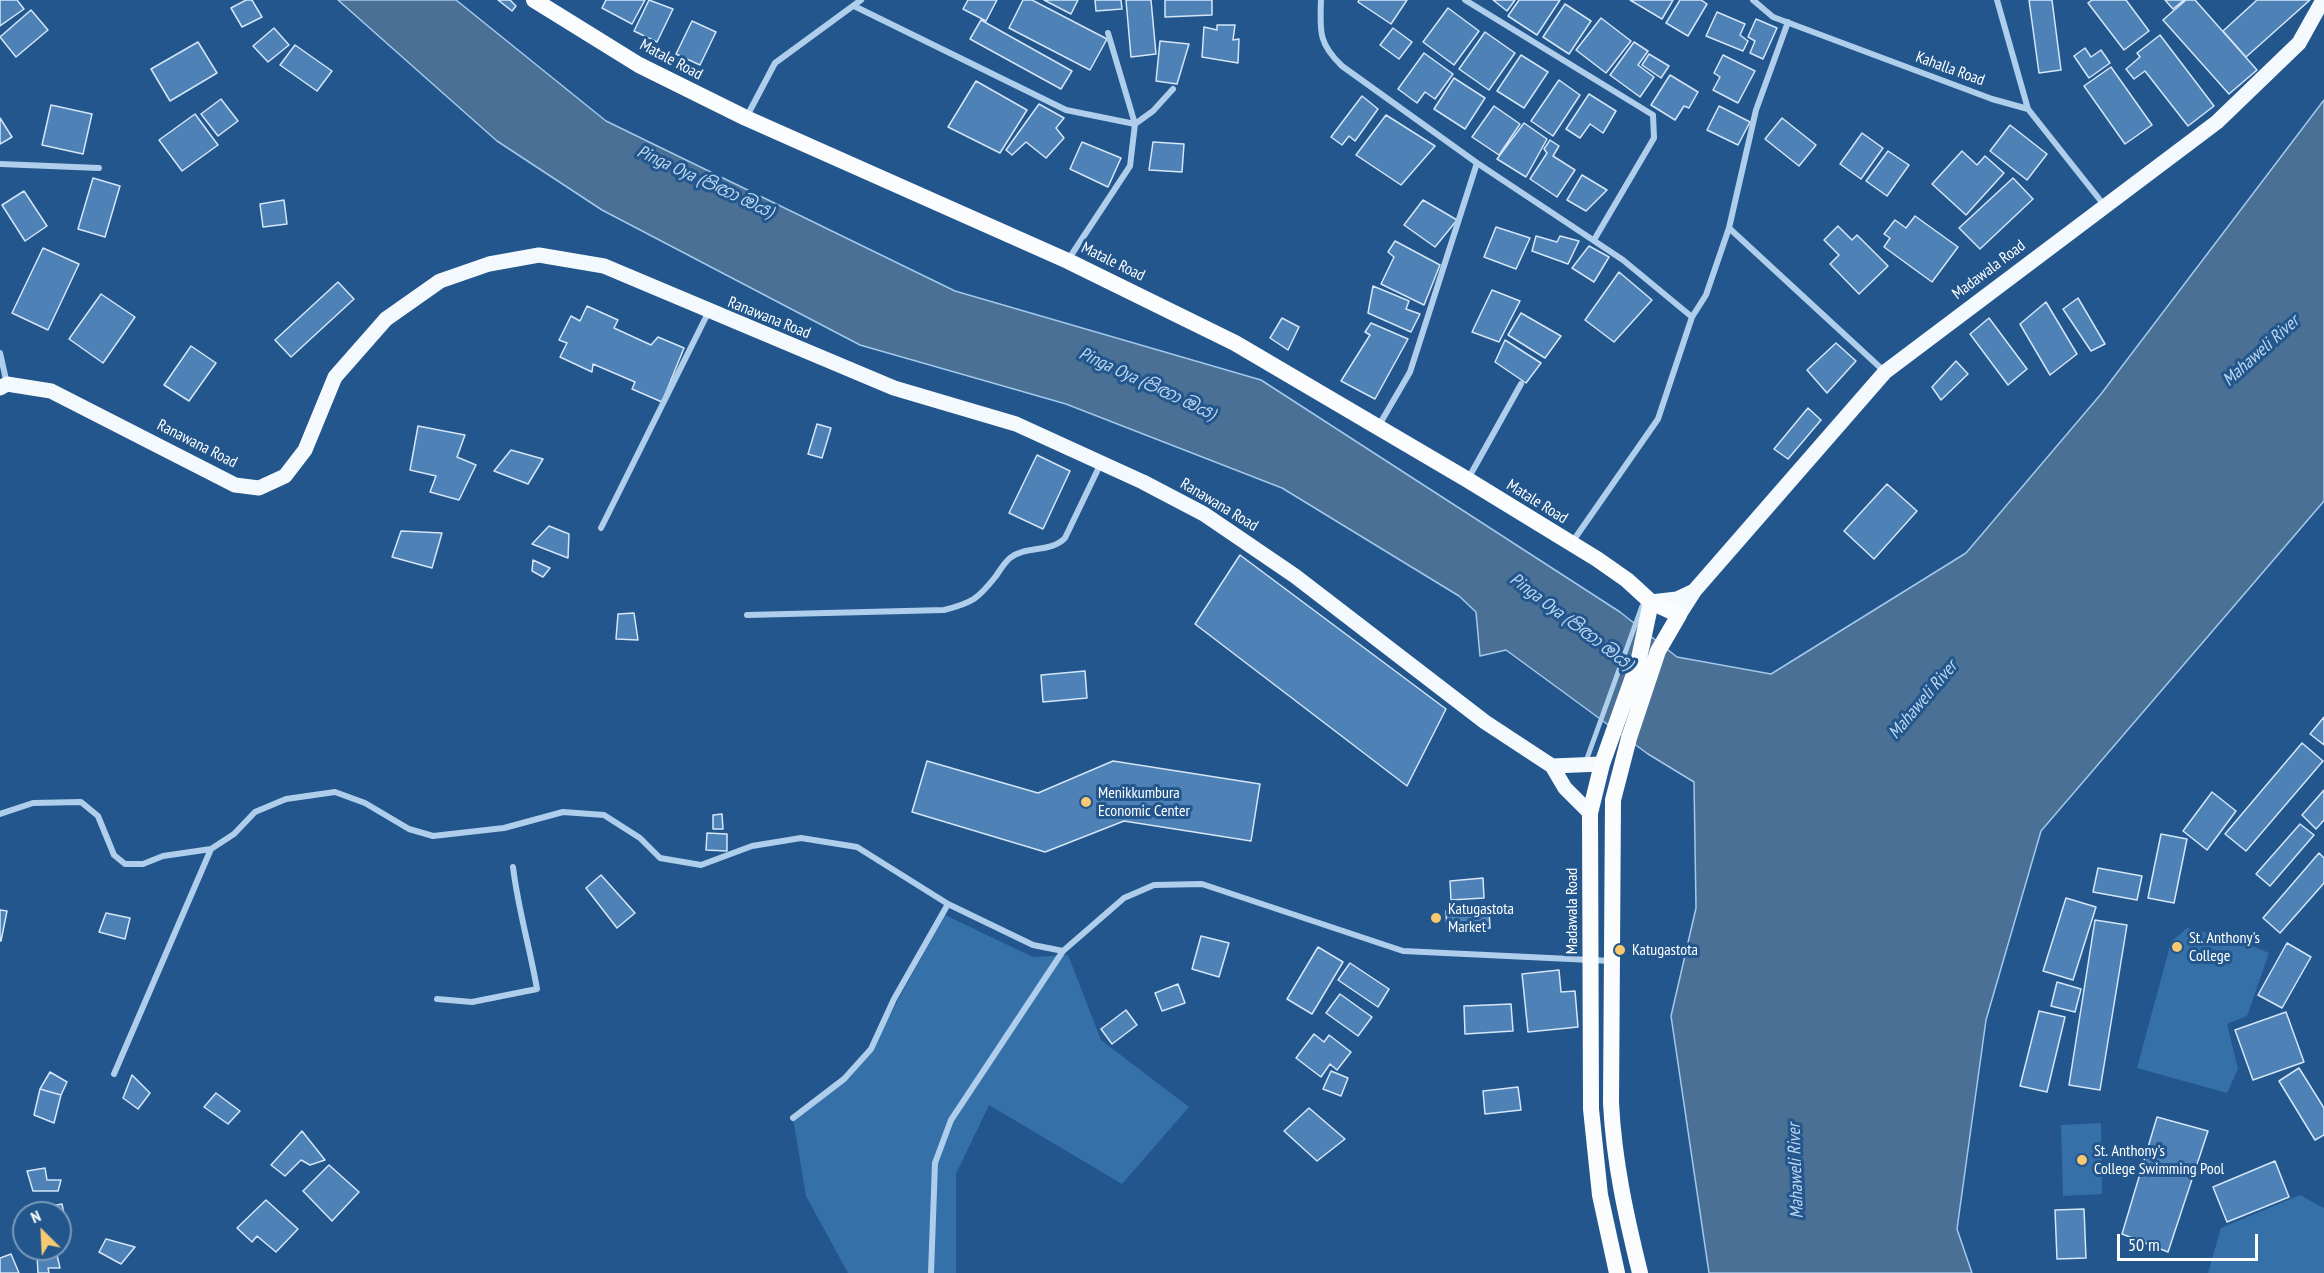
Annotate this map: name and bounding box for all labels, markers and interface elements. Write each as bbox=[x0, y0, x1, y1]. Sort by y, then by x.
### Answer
street label: Matale Road bbox=[636, 35, 706, 85]
street label: Kahalla Road bbox=[1913, 48, 1987, 90]
water label: Pinga Oya (පිඟා ඔය) bbox=[633, 141, 777, 223]
street label: Madawala Road bbox=[1949, 236, 2029, 304]
street label: Matale Road bbox=[1078, 238, 1148, 286]
street label: Ranawana Road bbox=[725, 293, 813, 343]
water label: Mahaweli River bbox=[2218, 311, 2304, 391]
water label: Pinga Oya (පිඟා ඔය) bbox=[1075, 343, 1219, 425]
street label: Ranawana Road bbox=[154, 416, 240, 472]
street label: Ranawana Road bbox=[1177, 474, 1261, 536]
street label: Matale Road bbox=[1503, 476, 1571, 528]
water label: Pinga Oya (පිඟා ඔය) bbox=[1505, 569, 1637, 675]
water label: Mahaweli River bbox=[1884, 656, 1962, 744]
place label: Menikkumbura Economic Center bbox=[1098, 783, 1190, 821]
marker: Menikkumbura Economic Center bbox=[1079, 795, 1093, 809]
street label: Madawala Road bbox=[1562, 868, 1582, 954]
place label: Katugastota Market bbox=[1448, 899, 1514, 937]
marker: Katugastota Market bbox=[1429, 911, 1443, 925]
place label: St. Anthony's College bbox=[2189, 928, 2260, 966]
place label: Katugastota bbox=[1632, 940, 1698, 960]
marker: St. Anthony's College bbox=[2170, 940, 2184, 954]
marker: Katugastota bbox=[1613, 943, 1627, 957]
water label: Mahaweli River bbox=[1784, 1123, 1808, 1219]
place label: St. Anthony's College Swimming Pool bbox=[2094, 1141, 2224, 1179]
marker: St. Anthony's College Swimming Pool bbox=[2075, 1153, 2089, 1167]
north arrow bbox=[12, 1201, 72, 1261]
text: N bbox=[27, 1205, 43, 1227]
scale bar bbox=[2120, 1222, 2261, 1260]
text: 50 m bbox=[2128, 1233, 2160, 1256]

